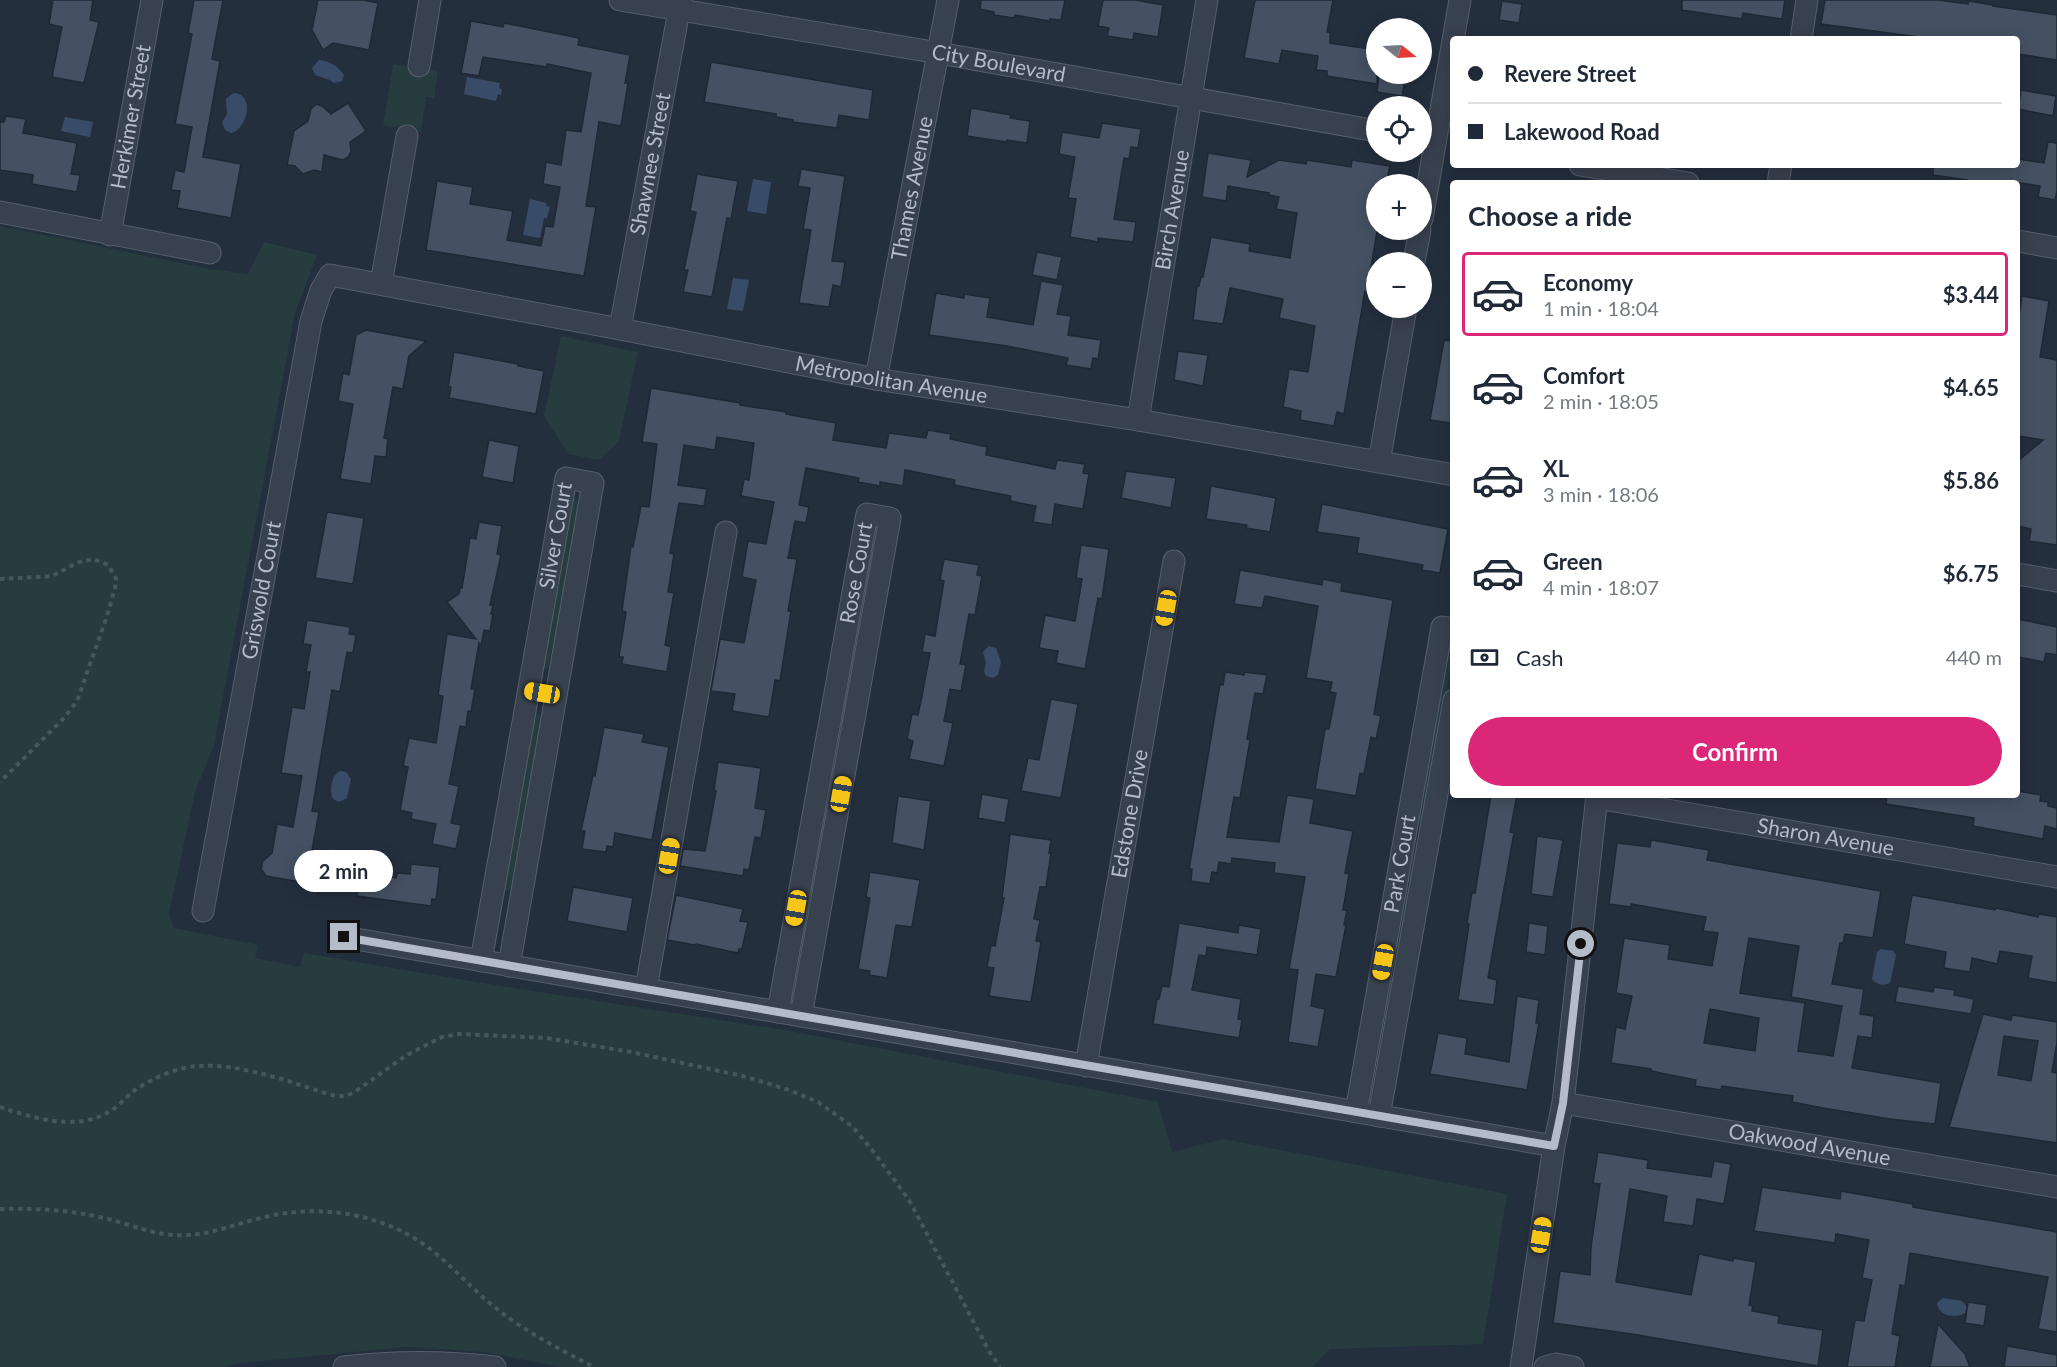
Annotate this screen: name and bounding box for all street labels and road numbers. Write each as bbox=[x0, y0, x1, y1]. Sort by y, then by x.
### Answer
street label: City Boulevard bbox=[930, 38, 1068, 86]
street label: Herkimer Street bbox=[104, 42, 155, 191]
street label: Shawnee Street bbox=[624, 90, 675, 237]
street label: Thames Avenue bbox=[885, 114, 937, 262]
street label: Birch Avenue bbox=[1149, 148, 1193, 272]
street label: Metropolitan Avenue bbox=[793, 350, 989, 407]
street label: Silver Court bbox=[533, 479, 576, 591]
street label: Griswold Court bbox=[235, 518, 285, 661]
street label: Rose Court bbox=[834, 520, 876, 625]
street label: Edstone Drive bbox=[1105, 747, 1152, 880]
street label: Park Court bbox=[1378, 812, 1420, 915]
street label: Sharon Avenue bbox=[1756, 812, 1896, 860]
street label: Oakwood Avenue bbox=[1727, 1117, 1893, 1169]

